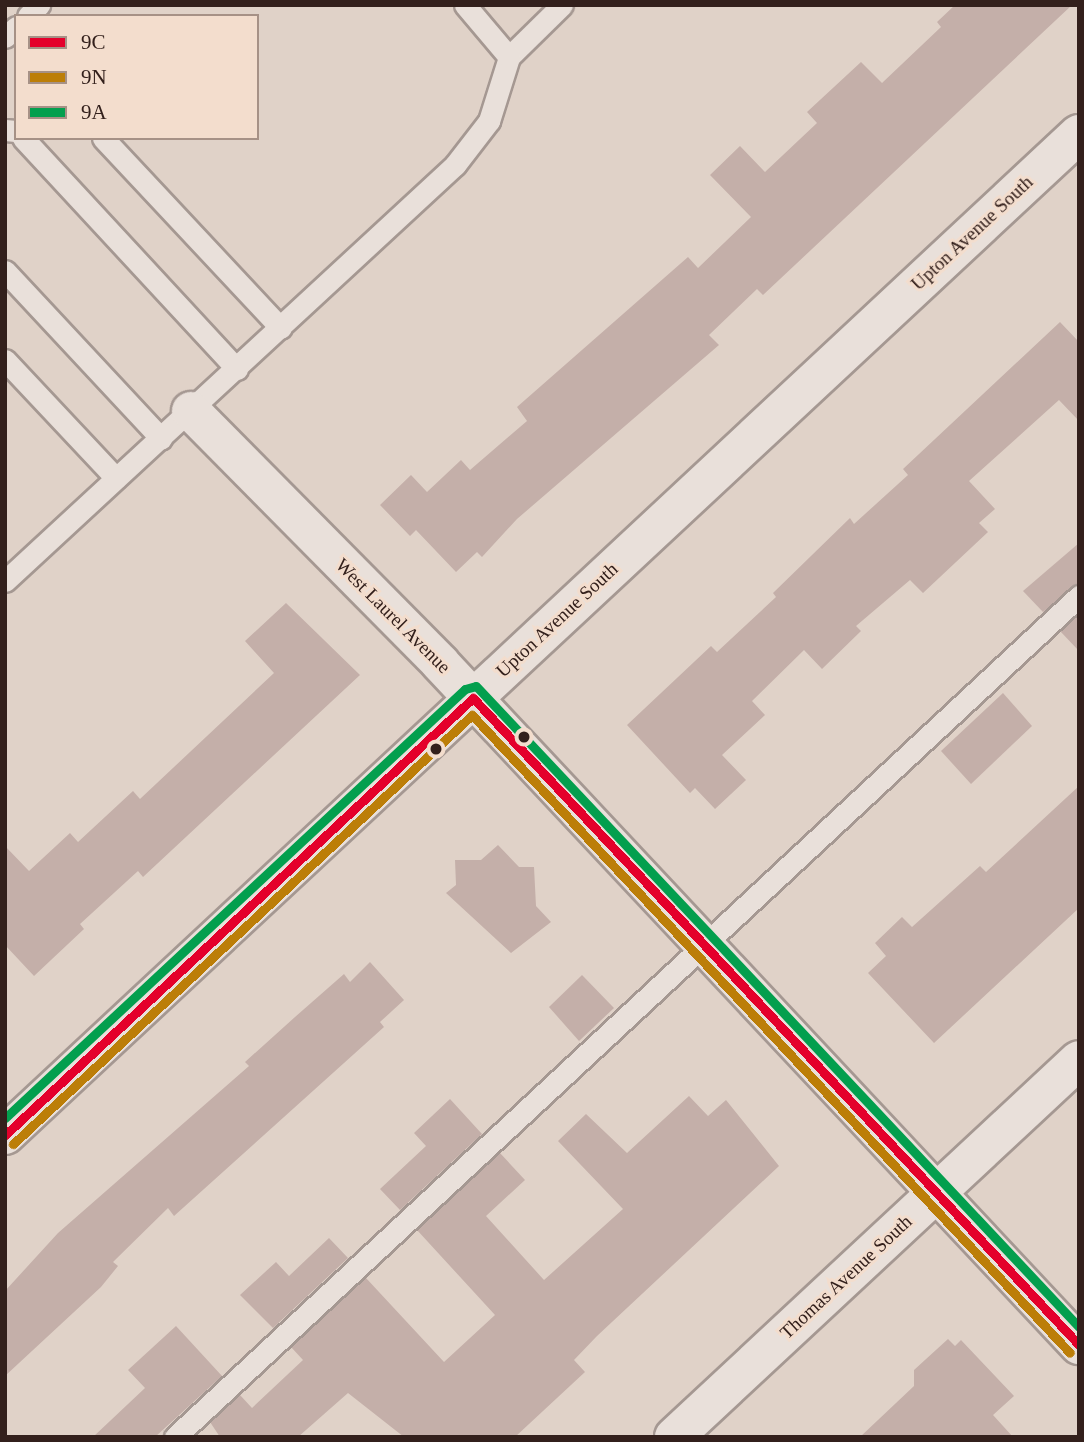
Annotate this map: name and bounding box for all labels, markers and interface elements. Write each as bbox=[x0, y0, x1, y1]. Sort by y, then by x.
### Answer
legend bbox=[14, 14, 259, 140]
text: 9C bbox=[81, 30, 106, 54]
text: 9N bbox=[81, 65, 107, 89]
text: 9A bbox=[81, 100, 107, 124]
street label: Upton Avenue South bbox=[906, 170, 1038, 296]
street label: West Laurel Avenue bbox=[330, 553, 456, 679]
street label: Upton Avenue South bbox=[491, 557, 623, 683]
unlabelled marker bbox=[517, 730, 531, 744]
unlabelled marker bbox=[429, 742, 443, 756]
street label: Thomas Avenue South bbox=[775, 1210, 917, 1344]

